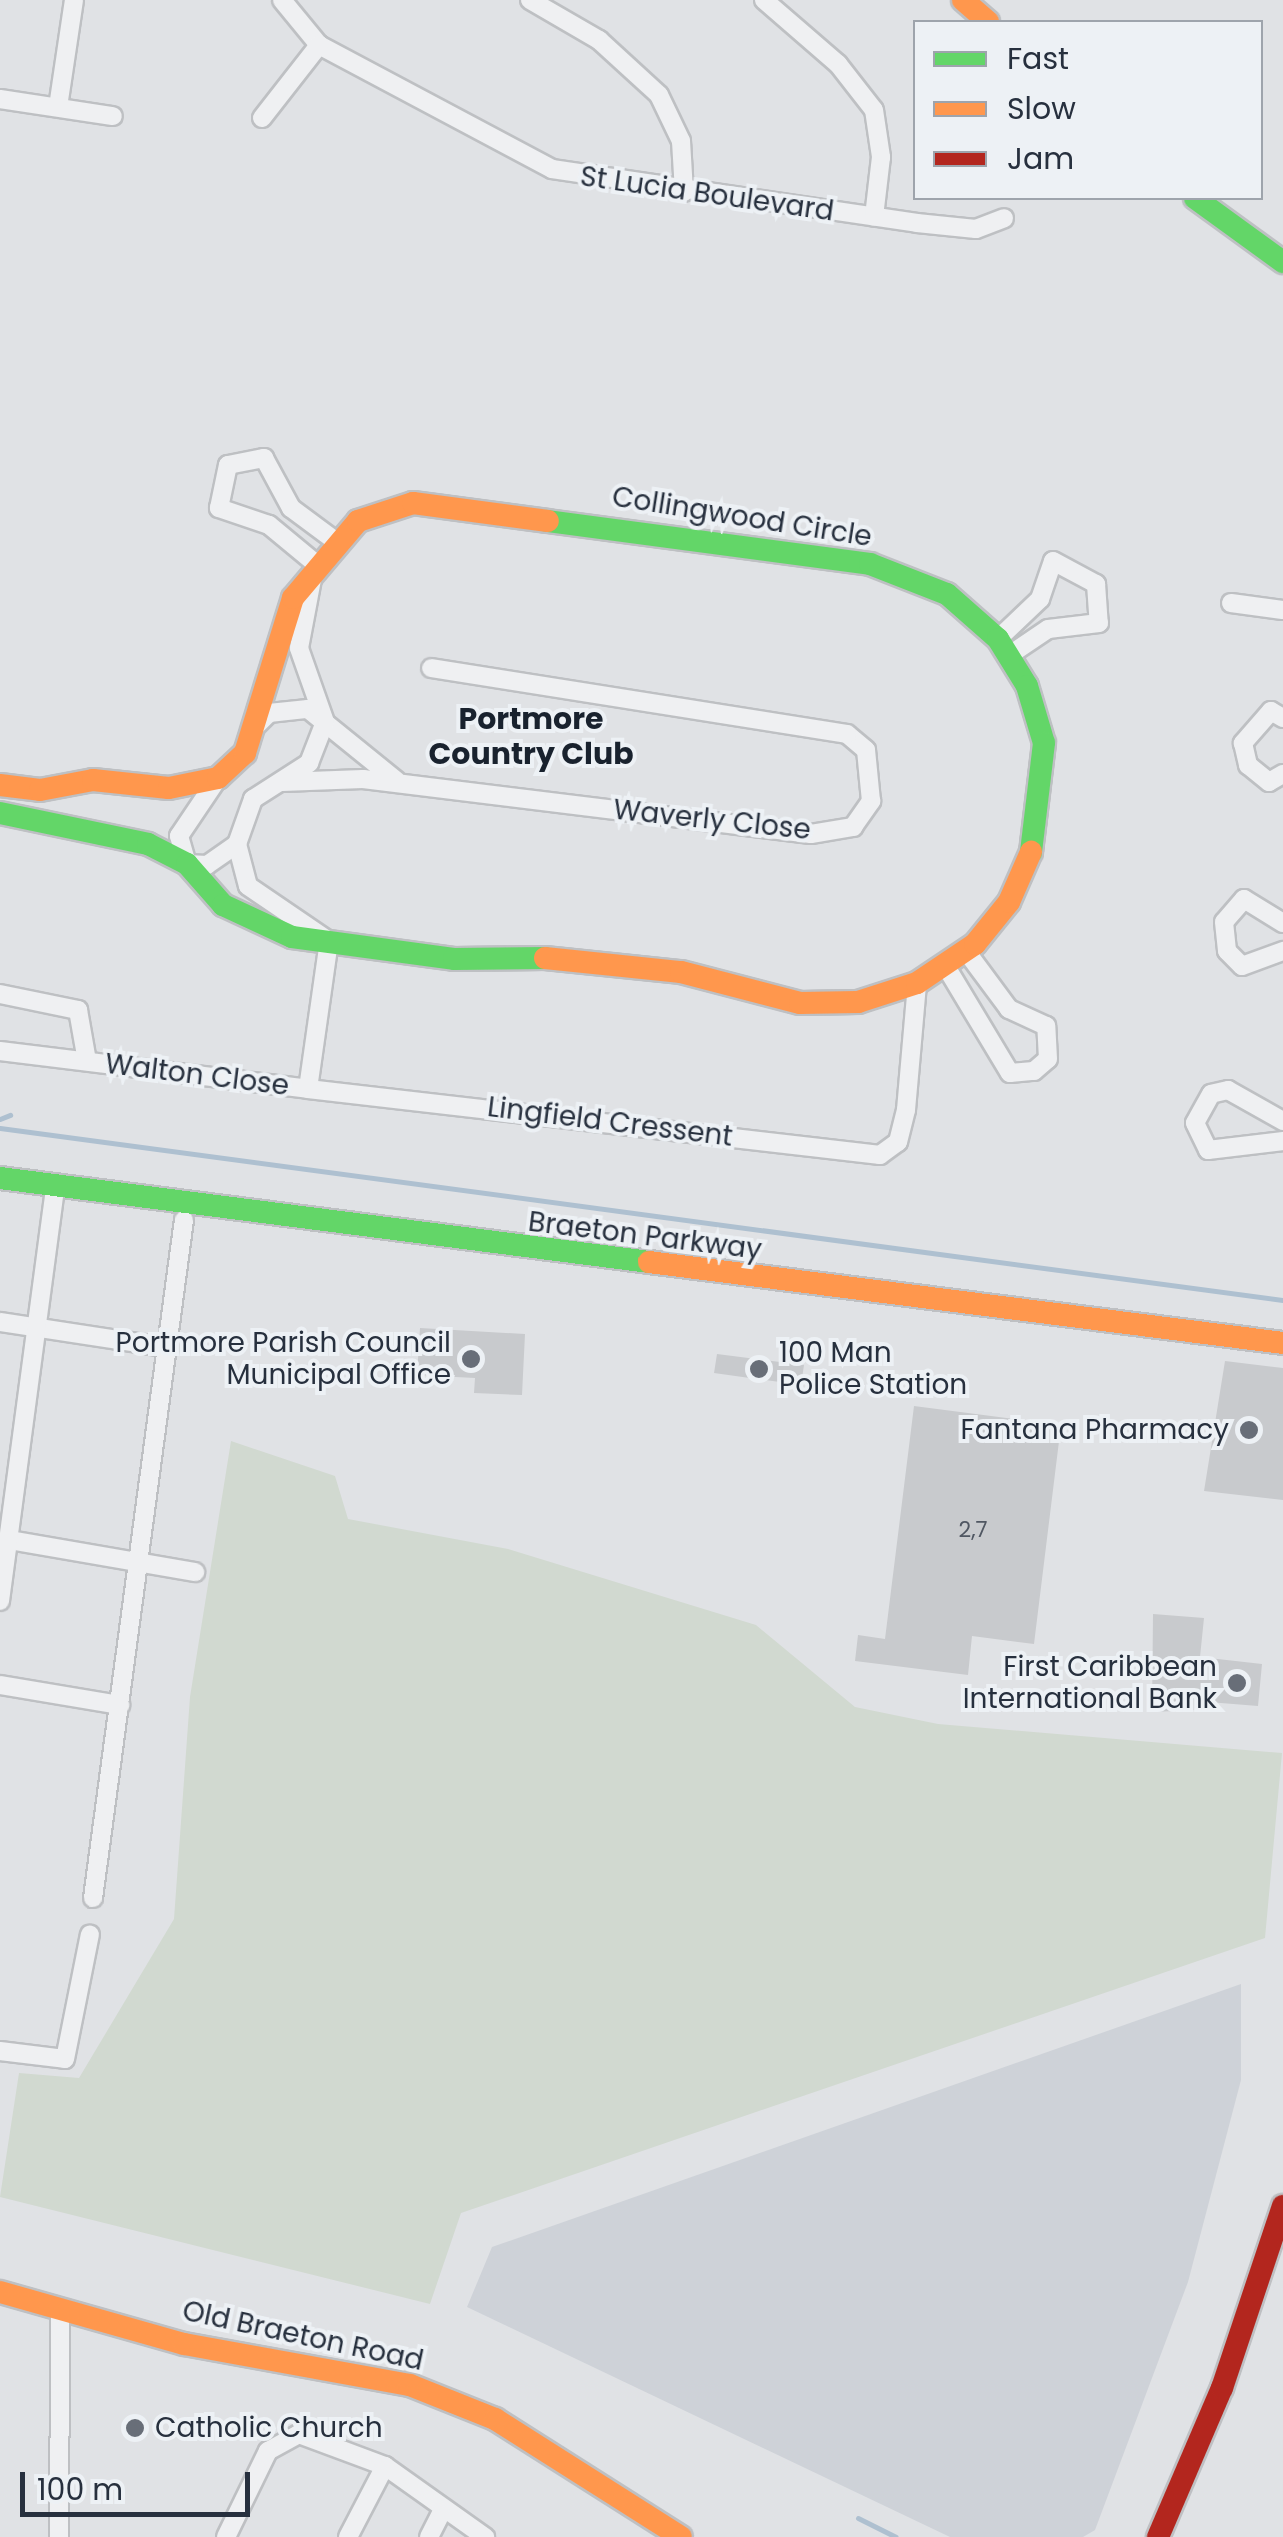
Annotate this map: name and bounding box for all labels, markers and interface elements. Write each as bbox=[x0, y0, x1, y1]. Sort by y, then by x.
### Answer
legend bbox=[913, 20, 1263, 200]
text: Fast bbox=[1007, 37, 1069, 80]
text: Slow bbox=[1007, 87, 1076, 130]
text: Jam bbox=[1007, 137, 1074, 180]
street label: St Lucia Boulevard bbox=[578, 160, 836, 228]
street label: Collingwood Circle bbox=[610, 480, 874, 554]
district label: Portmore Country Club bbox=[428, 701, 634, 772]
street label: Waverly Close bbox=[612, 793, 812, 847]
street label: Walton Close bbox=[103, 1047, 291, 1103]
street label: Lingfield Cressent bbox=[486, 1090, 734, 1154]
street label: Braeton Parkway bbox=[526, 1205, 764, 1267]
place label: Portmore Parish Council Municipal Office bbox=[116, 1326, 451, 1392]
place label: 100 Man Police Station bbox=[779, 1336, 967, 1402]
marker: Portmore Parish Council Municipal Office bbox=[460, 1348, 482, 1370]
marker: 100 Man Police Station bbox=[748, 1358, 770, 1380]
place label: Fantana Pharmacy bbox=[961, 1413, 1229, 1447]
marker: Fantana Pharmacy bbox=[1238, 1419, 1260, 1441]
house number: 2,7 bbox=[958, 1517, 988, 1543]
place label: First Caribbean International Bank bbox=[963, 1650, 1217, 1716]
marker: First Caribbean International Bank bbox=[1226, 1672, 1248, 1694]
street label: Old Braeton Road bbox=[179, 2294, 427, 2378]
place label: Catholic Church bbox=[155, 2411, 383, 2445]
marker: Catholic Church bbox=[124, 2417, 146, 2439]
scale bar bbox=[25, 2452, 255, 2514]
text: 100 m bbox=[37, 2468, 123, 2511]

